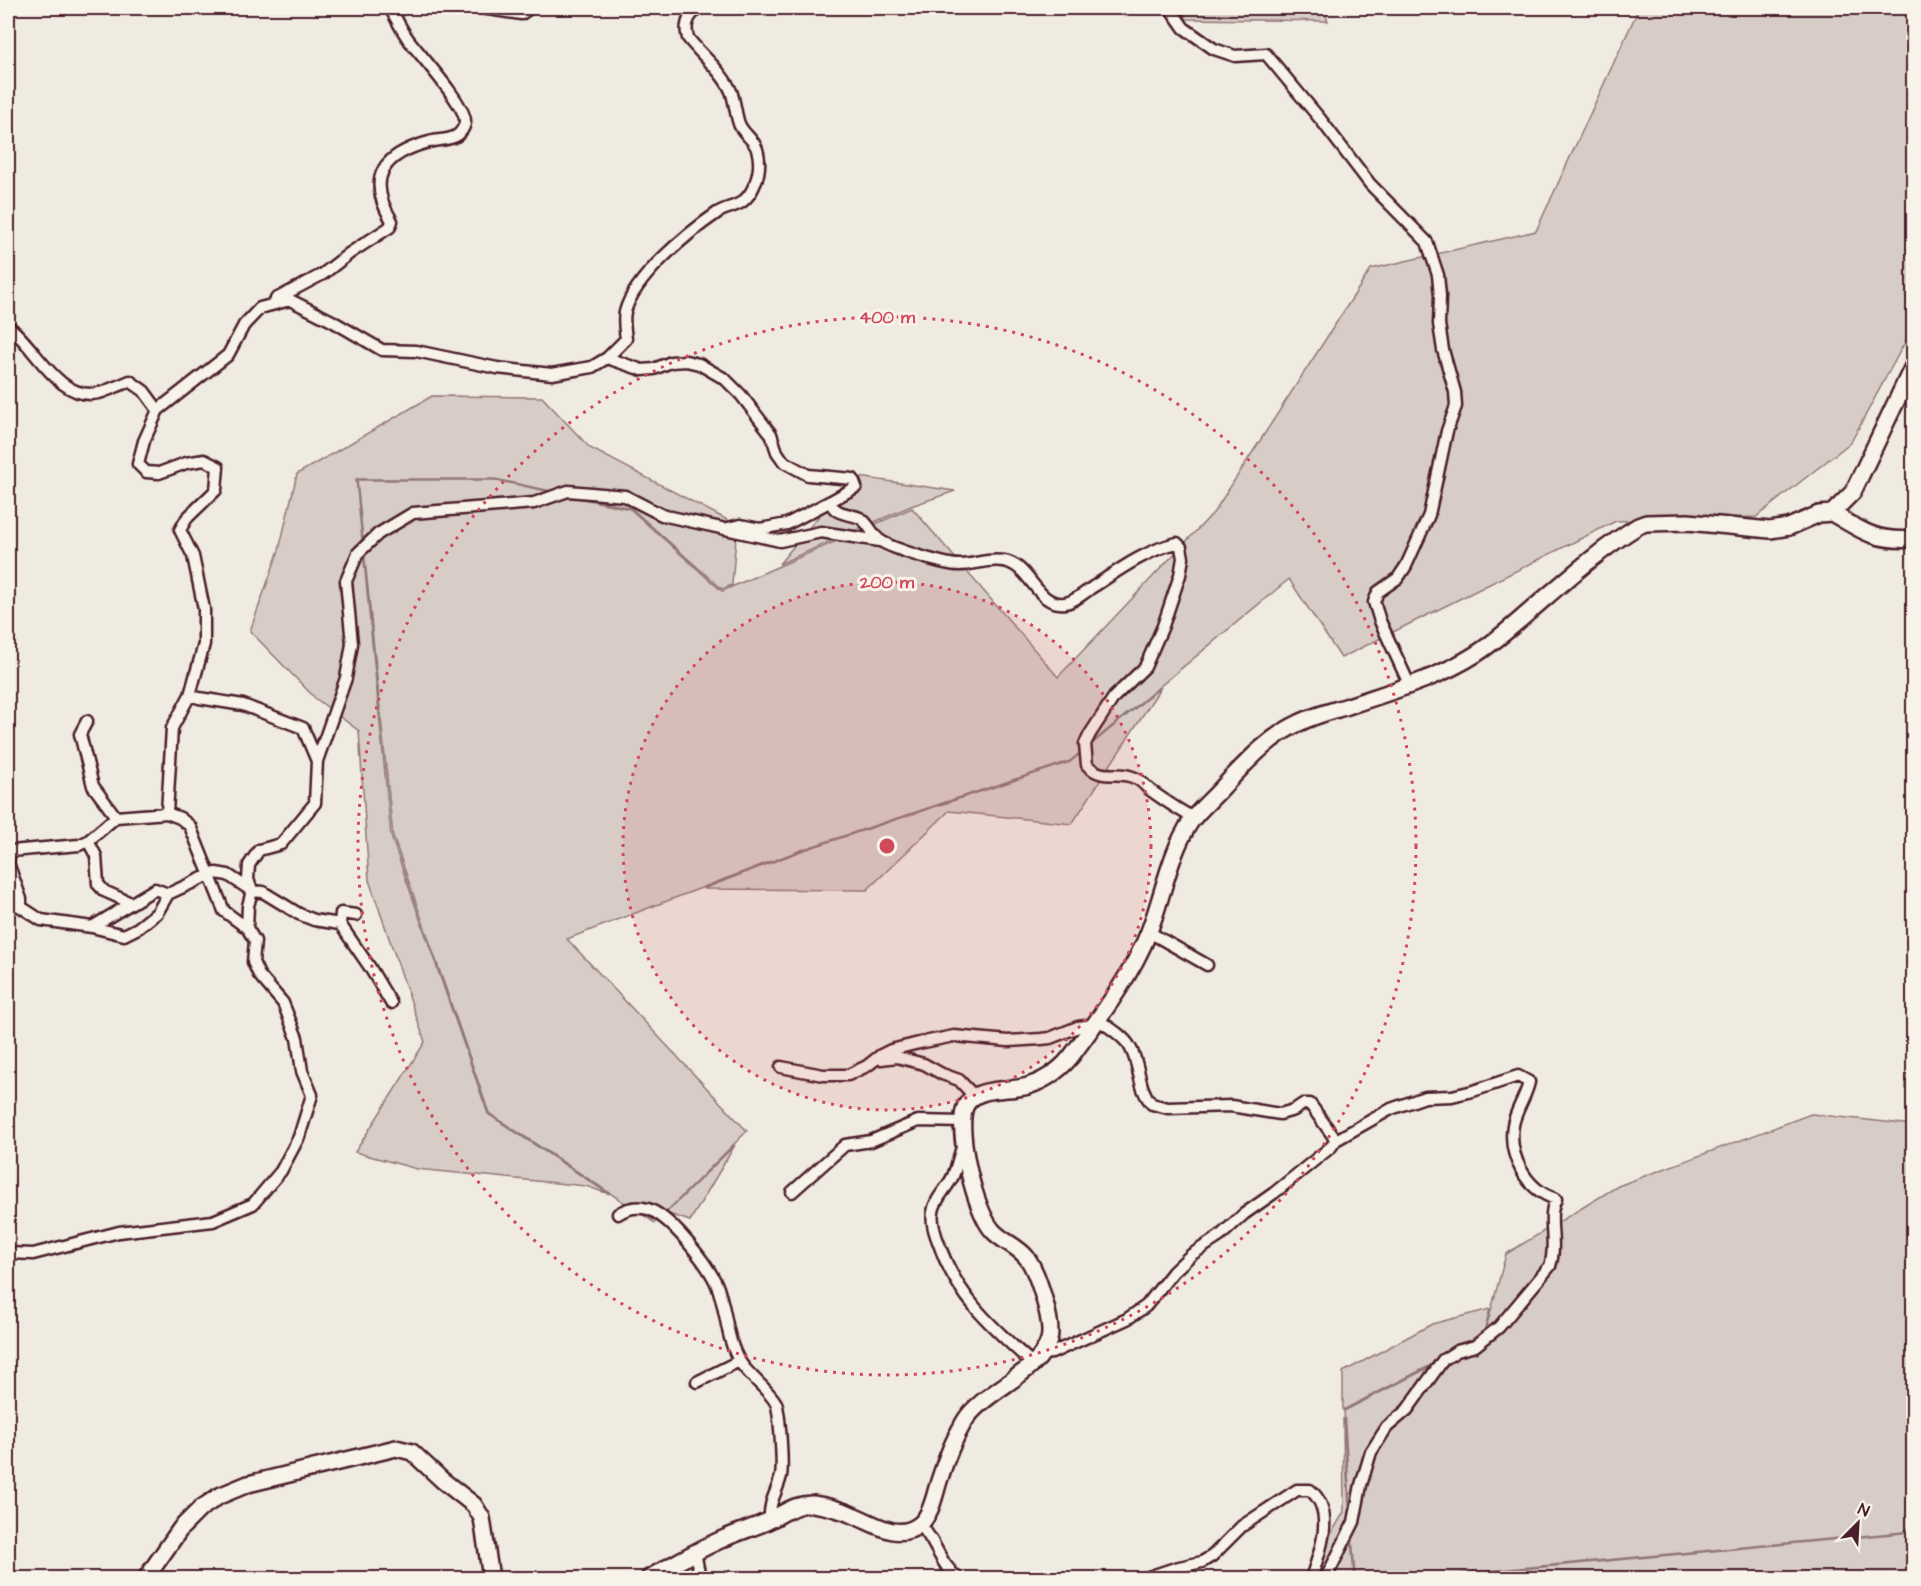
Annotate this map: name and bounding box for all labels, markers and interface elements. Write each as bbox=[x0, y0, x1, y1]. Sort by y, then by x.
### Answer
text: 400 m bbox=[859, 305, 916, 330]
text: 200 m bbox=[859, 570, 915, 595]
centre of rings bbox=[877, 836, 897, 856]
north arrow bbox=[1828, 1493, 1888, 1553]
text: N bbox=[1855, 1498, 1873, 1522]

